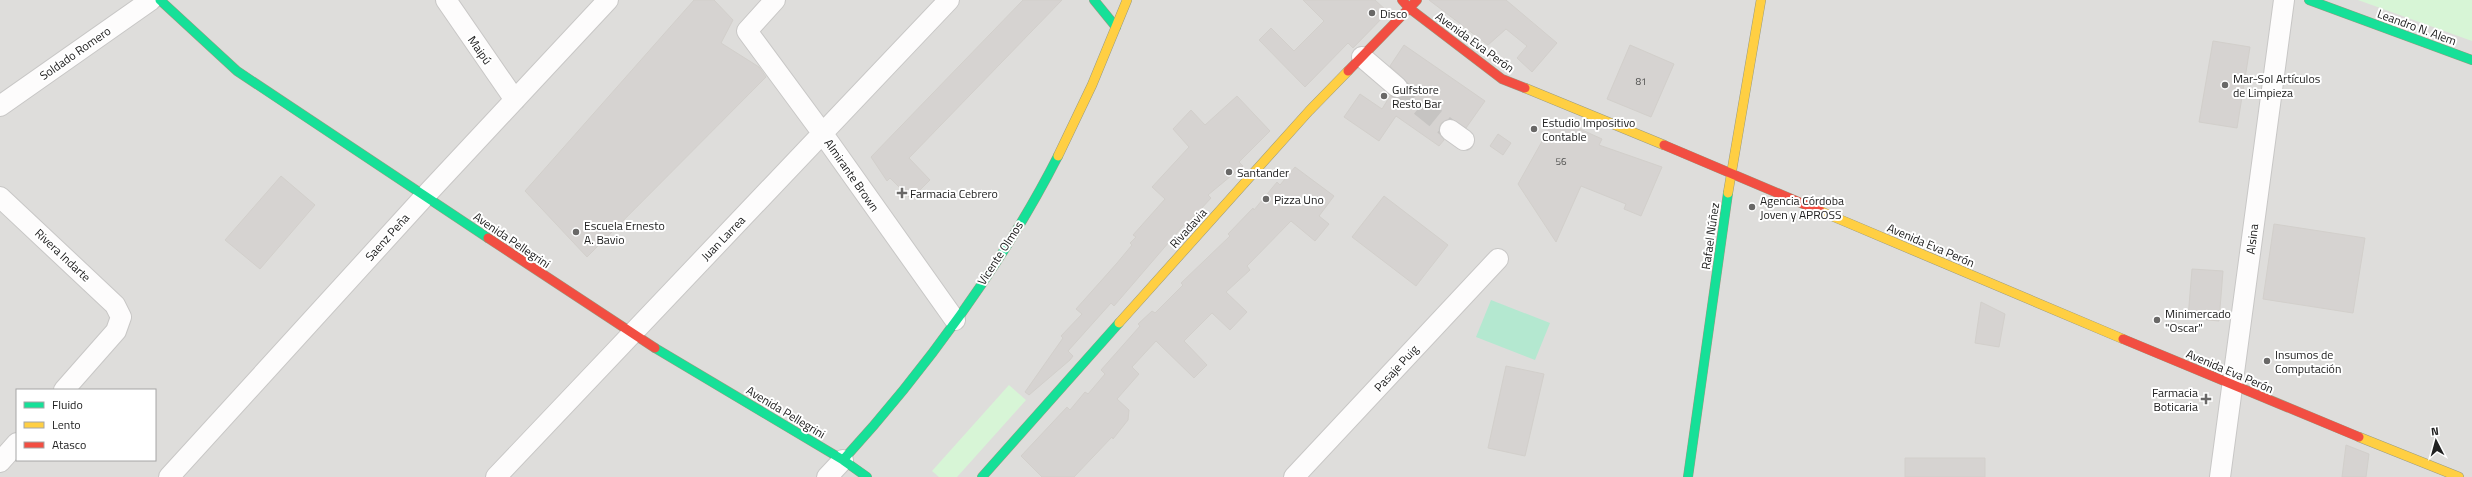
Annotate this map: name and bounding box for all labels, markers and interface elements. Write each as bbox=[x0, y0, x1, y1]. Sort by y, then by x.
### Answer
place label: Disco bbox=[1380, 4, 1407, 23]
street label: Leandro N. Alem bbox=[2375, 4, 2459, 50]
street label: Avenida Eva Perón bbox=[1432, 7, 1518, 77]
marker: Disco bbox=[1367, 8, 1377, 18]
street label: Soldado Romero bbox=[35, 21, 115, 85]
street label: Maipú bbox=[463, 32, 497, 68]
place label: Mar-Sol Artículos de Limpieza bbox=[2233, 69, 2321, 102]
house number: 81 bbox=[1635, 74, 1647, 89]
place label: Gulfstore Resto Bar bbox=[1392, 80, 1442, 113]
marker: Mar-Sol Artículos de Limpieza bbox=[2220, 80, 2230, 90]
marker: Gulfstore Resto Bar bbox=[1379, 91, 1389, 101]
place label: Estudio Impositivo Contable bbox=[1542, 113, 1635, 146]
marker: Estudio Impositivo Contable bbox=[1529, 124, 1539, 134]
street label: Almirante Brown bbox=[820, 135, 884, 215]
house number: 56 bbox=[1555, 154, 1567, 169]
place label: Santander bbox=[1237, 163, 1289, 182]
marker: Santander bbox=[1224, 167, 1234, 177]
place label: Farmacia Cebrero bbox=[910, 184, 998, 203]
marker: Farmacia Cebrero bbox=[897, 188, 907, 198]
place label: Pizza Uno bbox=[1274, 190, 1324, 209]
place label: Agencia Córdoba Joven y APROSS bbox=[1760, 191, 1844, 224]
marker: Pizza Uno bbox=[1261, 194, 1271, 204]
street label: Rafael Núñez bbox=[1696, 201, 1724, 271]
marker: Agencia Córdoba Joven y APROSS bbox=[1747, 202, 1757, 212]
street label: Rivadavia bbox=[1165, 204, 1211, 252]
street label: Avenida Pellegrini bbox=[470, 207, 554, 273]
street label: Saenz Peña bbox=[360, 209, 414, 265]
street label: Juan Larrea bbox=[696, 211, 750, 265]
place label: Escuela Ernesto A. Bavio bbox=[584, 216, 665, 249]
street label: Vicente Olmos bbox=[972, 217, 1028, 289]
street label: Avenida Eva Perón bbox=[1884, 218, 1978, 272]
street label: Alsina bbox=[2241, 223, 2263, 255]
street label: Rivera Indarte bbox=[31, 224, 95, 286]
marker: Escuela Ernesto A. Bavio bbox=[571, 227, 581, 237]
place label: Minimercado "Oscar" bbox=[2165, 304, 2231, 337]
marker: Minimercado "Oscar" bbox=[2152, 315, 2162, 325]
street label: Pasaje Puig bbox=[1369, 340, 1423, 396]
street label: Avenida Eva Perón bbox=[2183, 344, 2277, 398]
place label: Insumos de Computación bbox=[2275, 345, 2341, 378]
marker: Insumos de Computación bbox=[2262, 356, 2272, 366]
street label: Avenida Pellegrini bbox=[743, 381, 829, 443]
place label: Farmacia Boticaria bbox=[2152, 383, 2198, 416]
legend bbox=[16, 389, 156, 461]
marker: Farmacia Boticaria bbox=[2201, 394, 2211, 404]
text: Fluido bbox=[52, 395, 83, 414]
text: Lento bbox=[52, 415, 81, 434]
north arrow bbox=[2416, 421, 2456, 461]
text: N bbox=[2430, 423, 2440, 439]
text: Atasco bbox=[52, 435, 86, 454]

